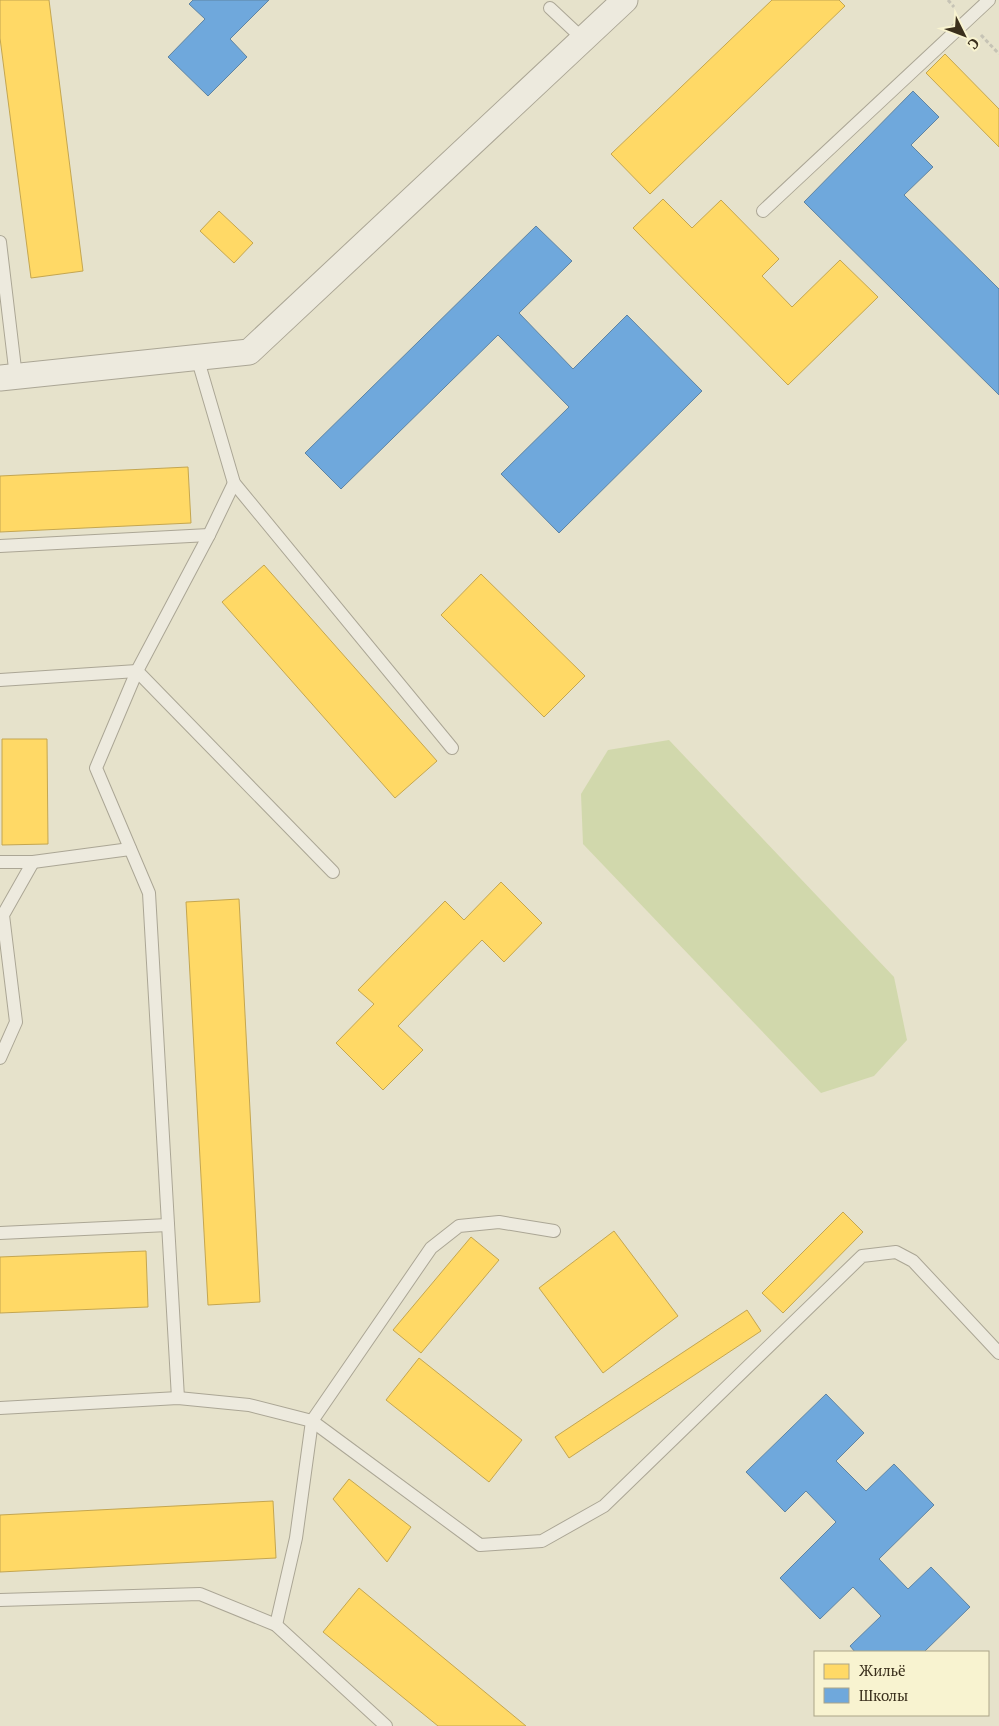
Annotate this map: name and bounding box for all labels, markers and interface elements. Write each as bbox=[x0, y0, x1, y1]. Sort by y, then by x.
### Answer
north arrow bbox=[939, 10, 989, 60]
text: С bbox=[964, 34, 984, 54]
legend bbox=[814, 1651, 989, 1716]
text: Жильё bbox=[859, 1660, 906, 1680]
text: Школы bbox=[859, 1685, 908, 1705]

